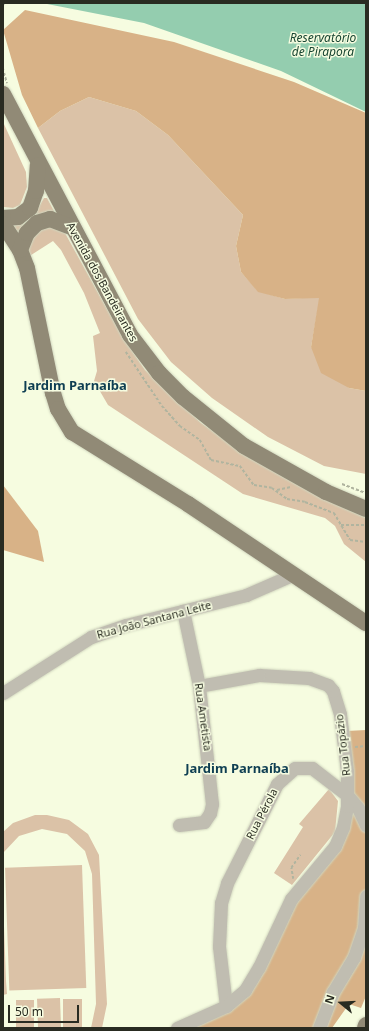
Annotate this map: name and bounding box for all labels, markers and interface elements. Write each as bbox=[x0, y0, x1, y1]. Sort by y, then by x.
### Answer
water label: Reservatório de Pirapora bbox=[290, 31, 356, 59]
street label: Avenida dos Bandeirantes bbox=[64, 220, 140, 344]
district label: Jardim Parnaíba bbox=[23, 377, 127, 393]
street label: Rua João Santana Leite bbox=[95, 598, 213, 642]
street label: Rua Ametista bbox=[192, 682, 214, 752]
street label: Rua Topázio bbox=[333, 713, 353, 777]
district label: Jardim Parnaíba bbox=[185, 760, 289, 776]
street label: Rua Pérola bbox=[244, 786, 280, 842]
north arrow bbox=[321, 983, 361, 1023]
text: N bbox=[321, 993, 338, 1006]
scale bar bbox=[10, 997, 81, 1023]
text: 50 m bbox=[15, 1003, 43, 1020]

